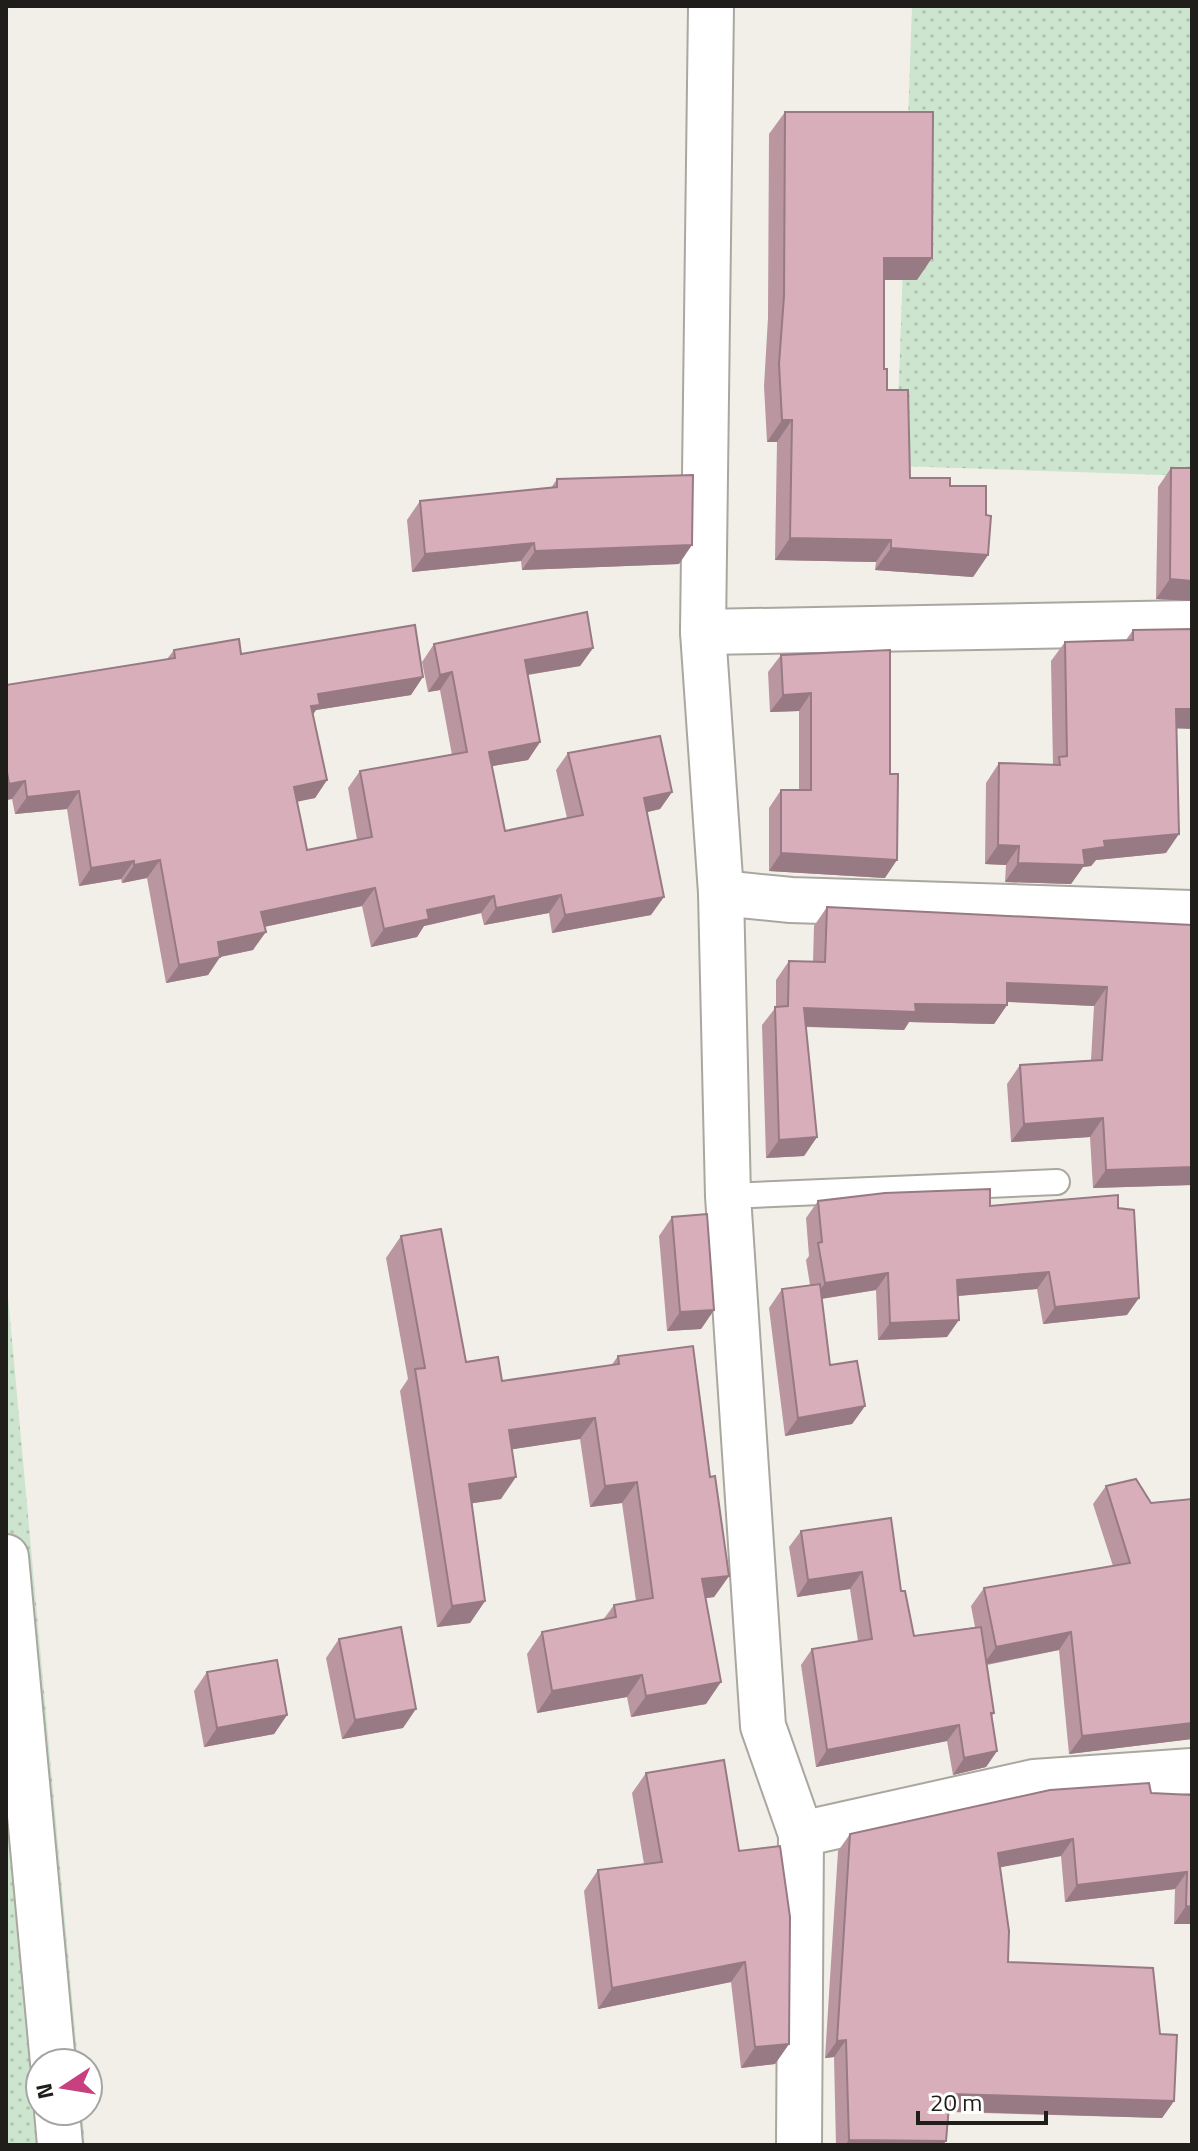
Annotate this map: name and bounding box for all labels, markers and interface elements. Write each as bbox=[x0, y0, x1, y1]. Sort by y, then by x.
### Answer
north arrow bbox=[24, 2047, 104, 2127]
scale bar bbox=[918, 2075, 1046, 2125]
text: N bbox=[26, 2080, 63, 2102]
text: 20 m bbox=[930, 2084, 982, 2120]

